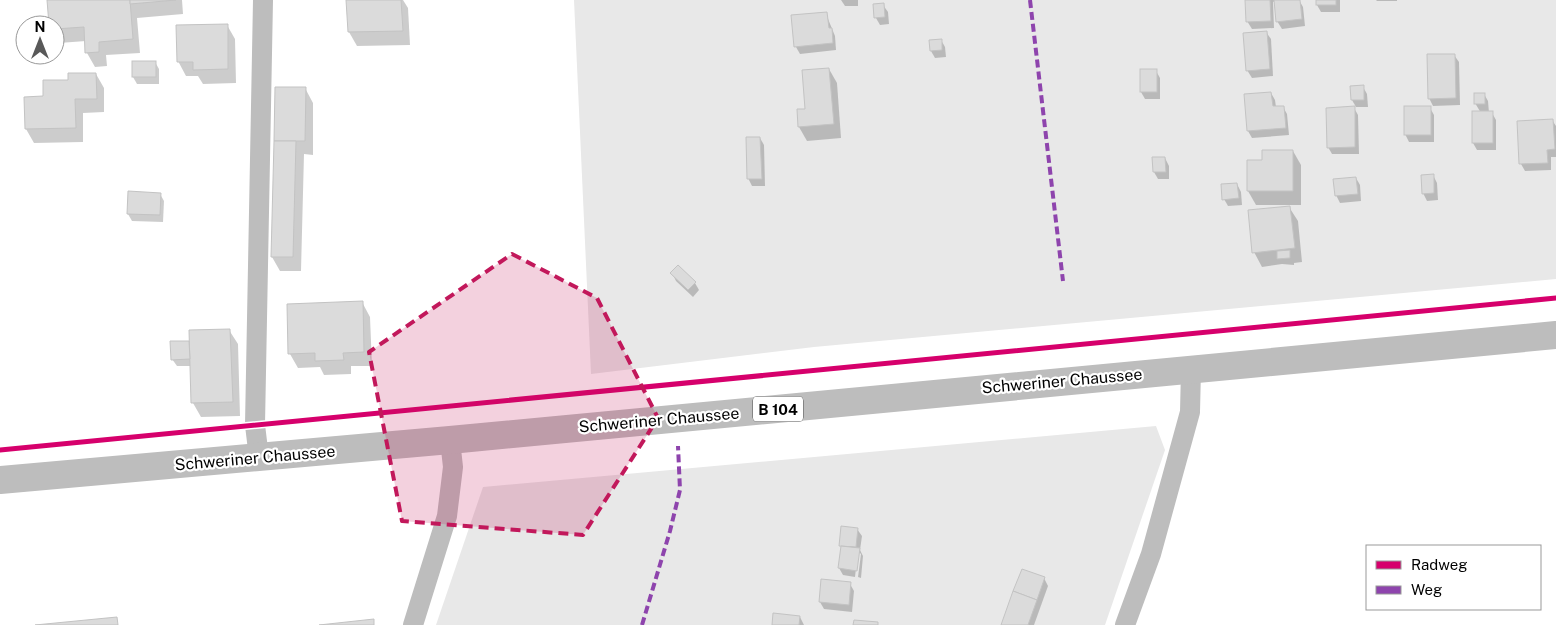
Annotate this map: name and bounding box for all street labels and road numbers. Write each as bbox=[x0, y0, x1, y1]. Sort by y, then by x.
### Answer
street label: Schweriner Chaussee bbox=[981, 365, 1143, 397]
road number: B 104 bbox=[753, 396, 803, 422]
street label: Schweriner Chaussee bbox=[578, 404, 740, 436]
street label: Schweriner Chaussee bbox=[174, 442, 336, 474]

